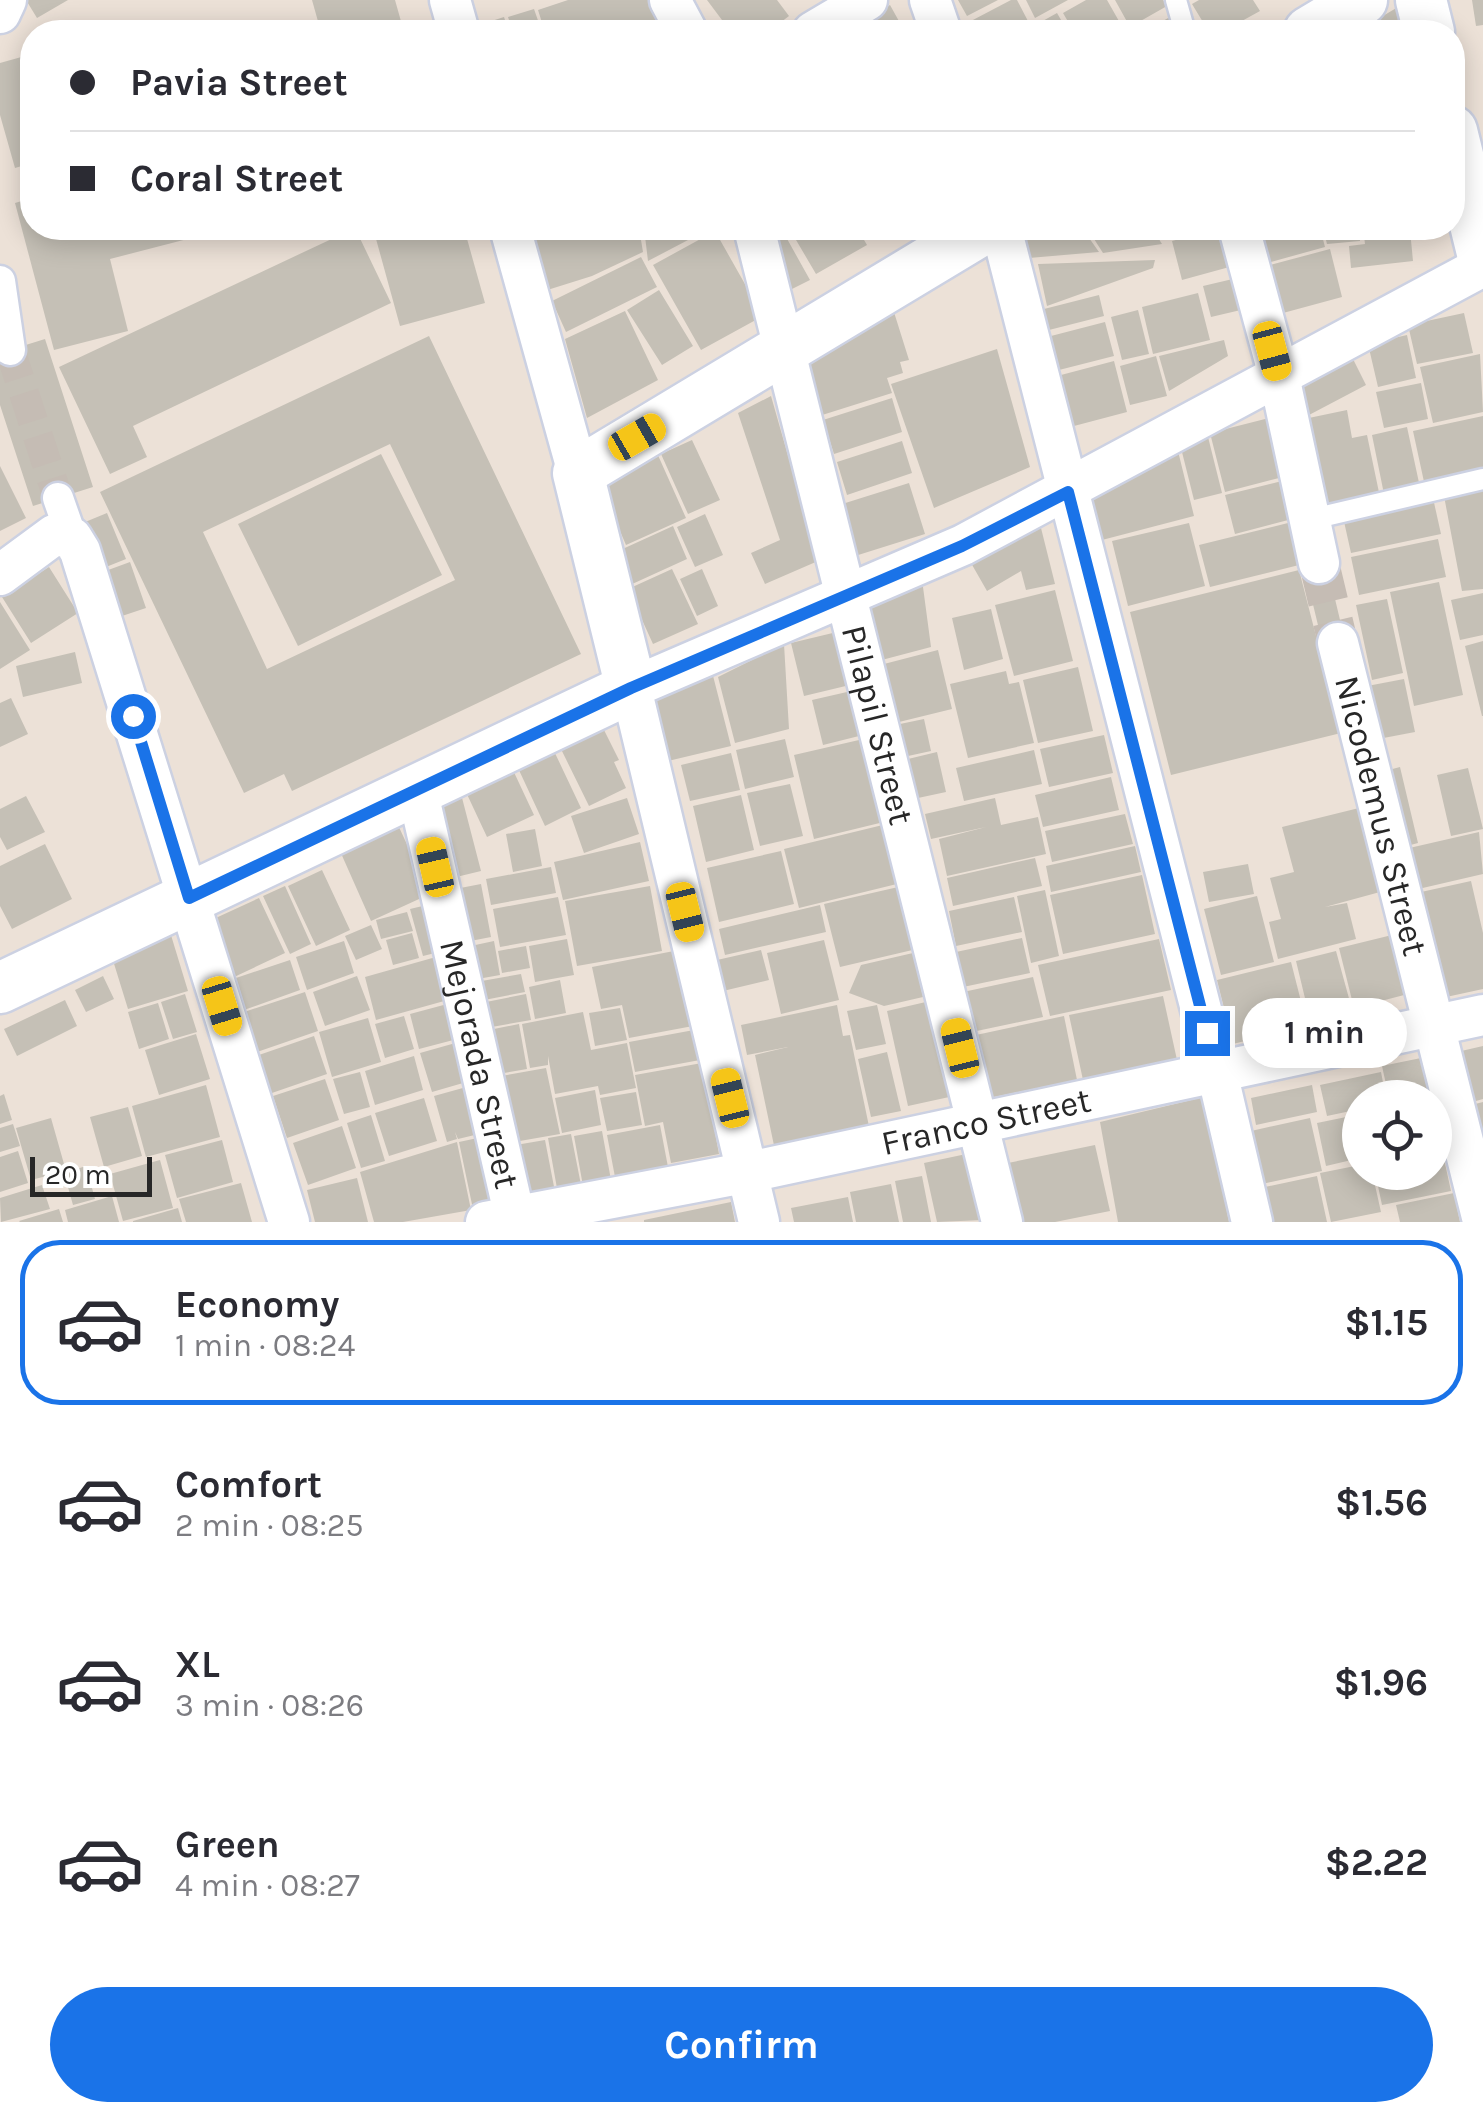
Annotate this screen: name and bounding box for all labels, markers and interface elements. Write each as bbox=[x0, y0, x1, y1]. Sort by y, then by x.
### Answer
text: Pavia Street bbox=[130, 60, 348, 105]
text: Coral Street bbox=[130, 156, 343, 201]
car bbox=[1250, 318, 1294, 384]
car bbox=[604, 409, 670, 465]
street label: Pilapil Street bbox=[833, 621, 922, 829]
street label: Nicodemus Street bbox=[1326, 672, 1436, 960]
route start bbox=[111, 694, 156, 739]
car bbox=[414, 834, 456, 900]
car bbox=[663, 879, 707, 945]
street label: Mejorada Street bbox=[431, 936, 528, 1192]
car bbox=[199, 973, 245, 1039]
callout: 1 min bbox=[1242, 998, 1407, 1068]
route end bbox=[1185, 1011, 1230, 1056]
text: 1 min bbox=[1284, 1014, 1365, 1051]
car bbox=[938, 1015, 982, 1081]
car bbox=[708, 1065, 752, 1131]
street label: Franco Street bbox=[878, 1079, 1094, 1164]
map controls bbox=[1342, 1080, 1452, 1190]
button: locate bbox=[1342, 1080, 1452, 1190]
scale bar bbox=[30, 1152, 152, 1196]
text: 20 m bbox=[45, 1158, 111, 1191]
icon: car bbox=[55, 1278, 145, 1368]
text: Economy bbox=[175, 1282, 339, 1327]
text: $1.15 bbox=[1344, 1300, 1428, 1345]
text: 1 min · 08:24 bbox=[175, 1327, 355, 1364]
icon: car bbox=[55, 1458, 145, 1548]
text: Comfort bbox=[175, 1462, 322, 1507]
text: $1.56 bbox=[1335, 1480, 1428, 1525]
text: 2 min · 08:25 bbox=[175, 1507, 363, 1544]
icon: car bbox=[55, 1638, 145, 1728]
text: XL bbox=[175, 1642, 220, 1687]
text: $1.96 bbox=[1334, 1660, 1428, 1705]
text: 3 min · 08:26 bbox=[175, 1687, 364, 1724]
icon: car bbox=[55, 1818, 145, 1908]
text: Green bbox=[175, 1822, 280, 1867]
text: $2.22 bbox=[1325, 1840, 1428, 1885]
text: 4 min · 08:27 bbox=[175, 1867, 360, 1904]
button: Confirm bbox=[50, 1987, 1433, 2102]

